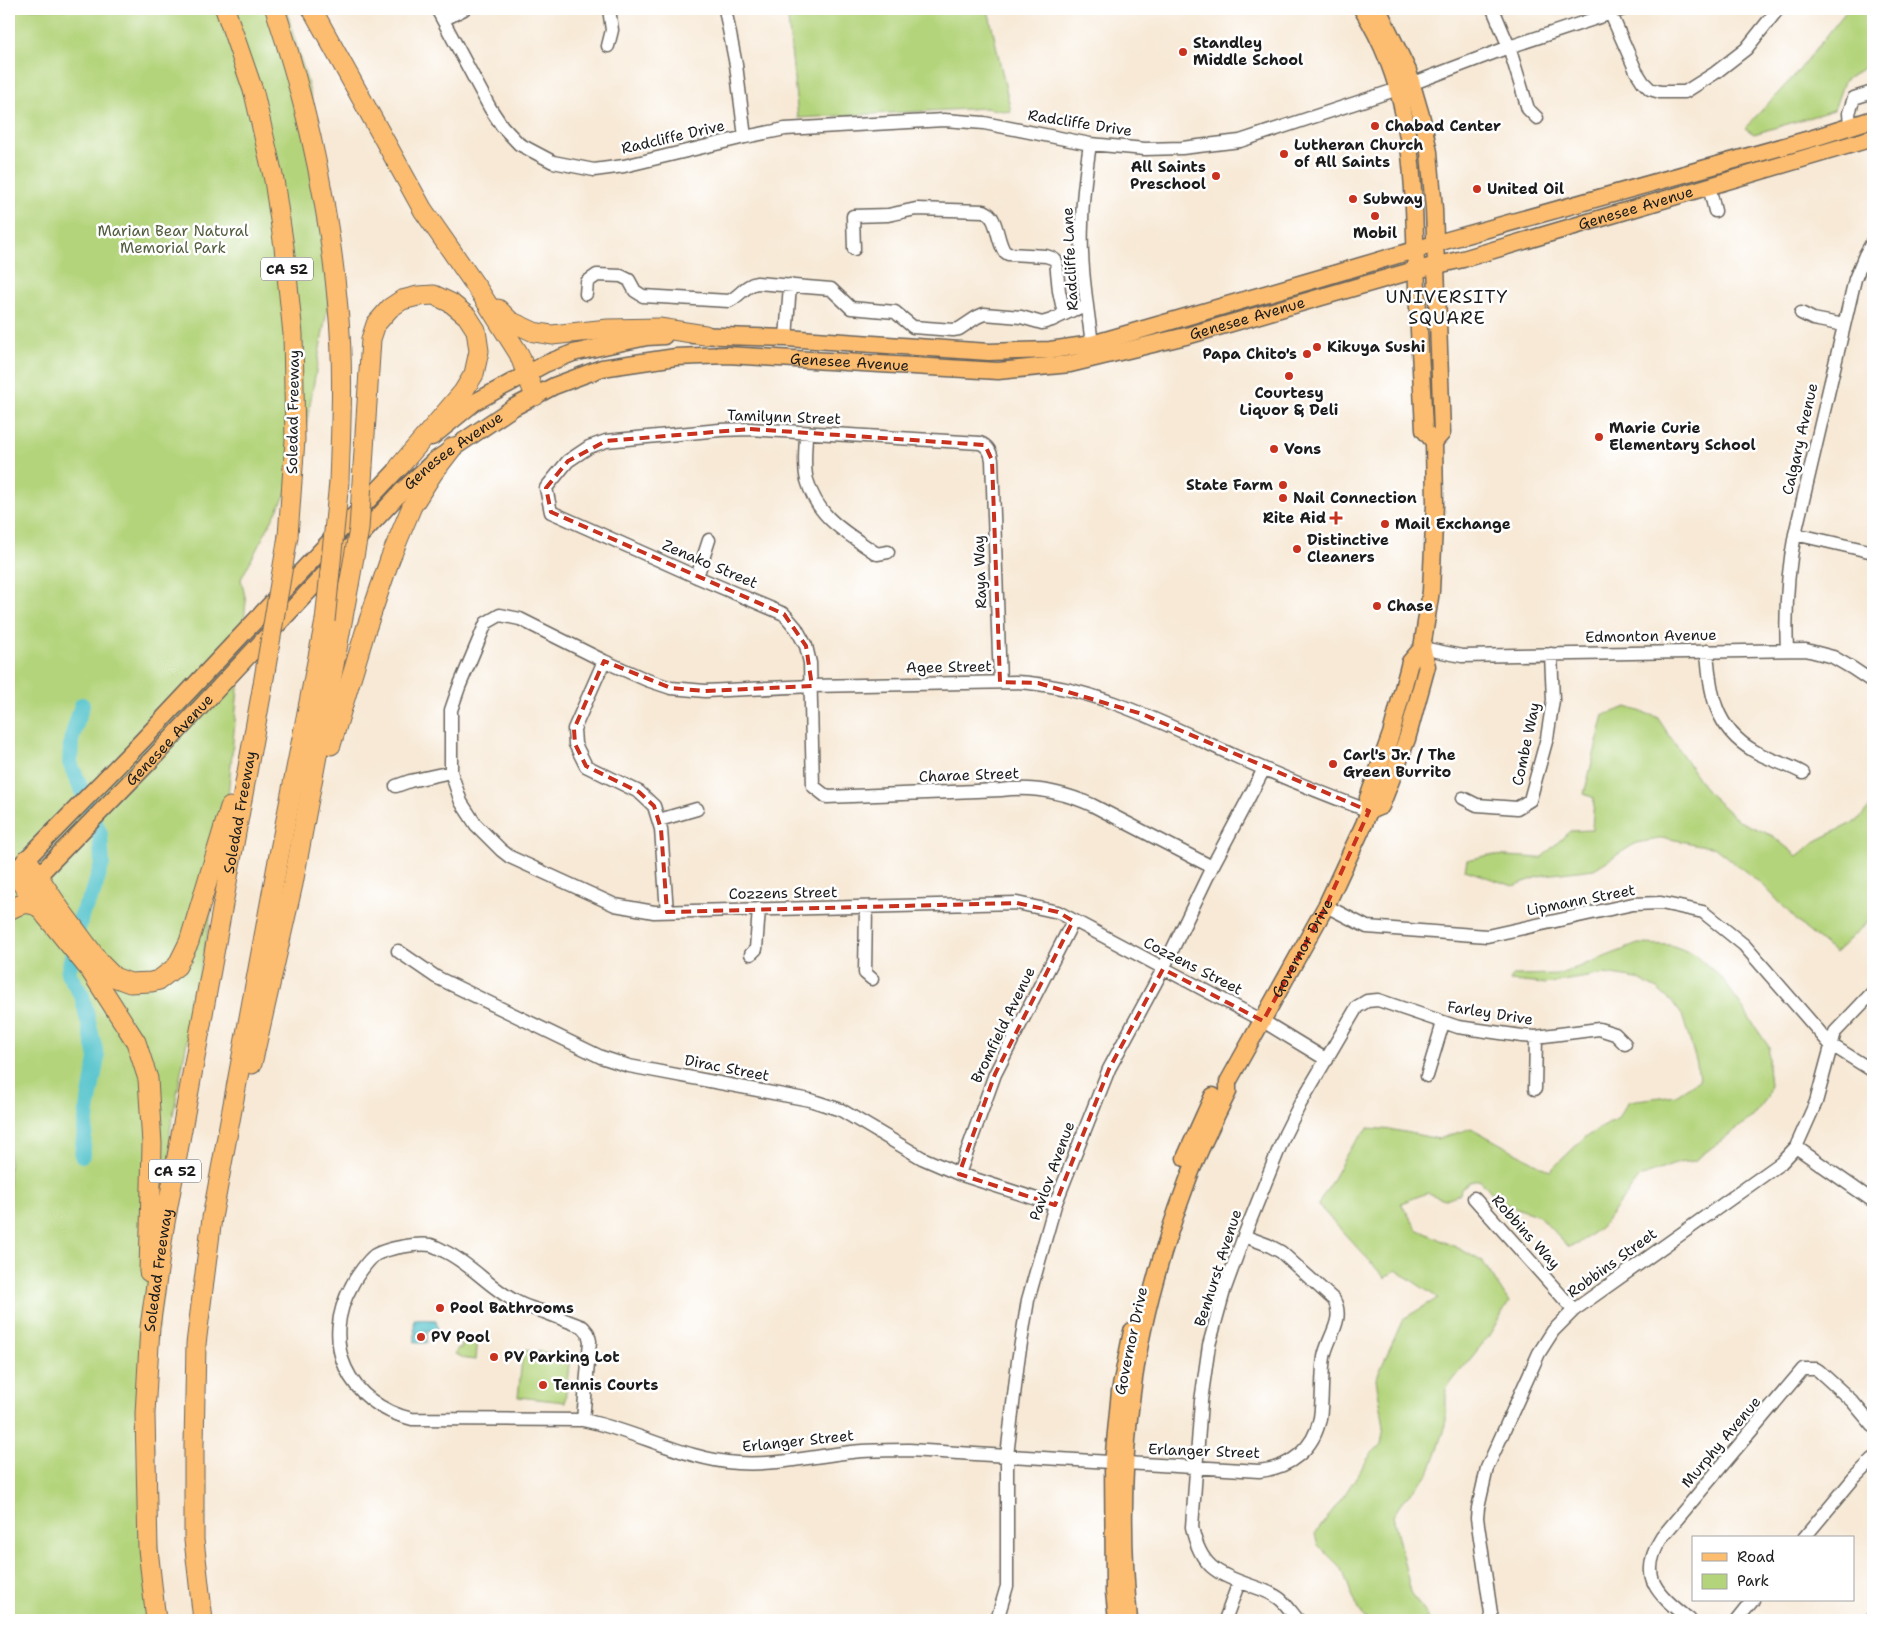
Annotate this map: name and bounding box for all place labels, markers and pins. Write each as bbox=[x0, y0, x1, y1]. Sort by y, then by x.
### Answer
place label: Standley Middle School bbox=[1193, 33, 1303, 70]
marker: Standley Middle School bbox=[1177, 46, 1189, 58]
place label: Chabad Center bbox=[1385, 116, 1501, 136]
marker: Chabad Center bbox=[1369, 120, 1381, 132]
place label: Lutheran Church of All Saints bbox=[1294, 135, 1423, 172]
marker: Lutheran Church of All Saints bbox=[1278, 148, 1290, 160]
place label: All Saints Preschool bbox=[1130, 157, 1206, 194]
marker: All Saints Preschool bbox=[1210, 170, 1222, 182]
place label: United Oil bbox=[1487, 179, 1564, 199]
marker: United Oil bbox=[1471, 183, 1483, 195]
place label: Subway bbox=[1363, 189, 1423, 209]
marker: Subway bbox=[1347, 193, 1359, 205]
marker: Mobil bbox=[1369, 210, 1381, 222]
place label: Mobil bbox=[1353, 223, 1397, 243]
place label: Kikuya Sushi bbox=[1327, 337, 1425, 357]
marker: Kikuya Sushi bbox=[1311, 341, 1323, 353]
place label: Papa Chito's bbox=[1202, 344, 1297, 364]
marker: Papa Chito's bbox=[1301, 348, 1313, 360]
marker: Courtesy Liquor & Deli bbox=[1283, 370, 1295, 382]
place label: Courtesy Liquor & Deli bbox=[1240, 383, 1338, 420]
place label: Marie Curie Elementary School bbox=[1609, 418, 1756, 455]
marker: Marie Curie Elementary School bbox=[1593, 431, 1605, 443]
place label: Vons bbox=[1284, 439, 1321, 459]
marker: Vons bbox=[1268, 443, 1280, 455]
place label: State Farm bbox=[1186, 475, 1273, 495]
marker: State Farm bbox=[1277, 479, 1289, 491]
place label: Nail Connection bbox=[1293, 488, 1417, 508]
marker: Nail Connection bbox=[1277, 492, 1289, 504]
place label: Rite Aid bbox=[1263, 508, 1326, 528]
marker: Rite Aid bbox=[1330, 512, 1342, 524]
place label: Mail Exchange bbox=[1395, 514, 1511, 534]
marker: Mail Exchange bbox=[1379, 518, 1391, 530]
place label: Distinctive Cleaners bbox=[1307, 530, 1389, 567]
marker: Distinctive Cleaners bbox=[1291, 543, 1303, 555]
place label: Chase bbox=[1387, 596, 1433, 616]
marker: Chase bbox=[1371, 600, 1383, 612]
place label: Carl's Jr. / The Green Burrito bbox=[1343, 745, 1456, 782]
marker: Carl's Jr. / The Green Burrito bbox=[1327, 758, 1339, 770]
place label: Pool Bathrooms bbox=[450, 1298, 574, 1318]
marker: Pool Bathrooms bbox=[434, 1302, 446, 1314]
place label: PV Pool bbox=[431, 1327, 490, 1347]
marker: PV Pool bbox=[415, 1331, 427, 1343]
place label: PV Parking Lot bbox=[504, 1347, 620, 1367]
marker: PV Parking Lot bbox=[488, 1351, 500, 1363]
place label: Tennis Courts bbox=[553, 1375, 658, 1395]
marker: Tennis Courts bbox=[537, 1379, 549, 1391]

